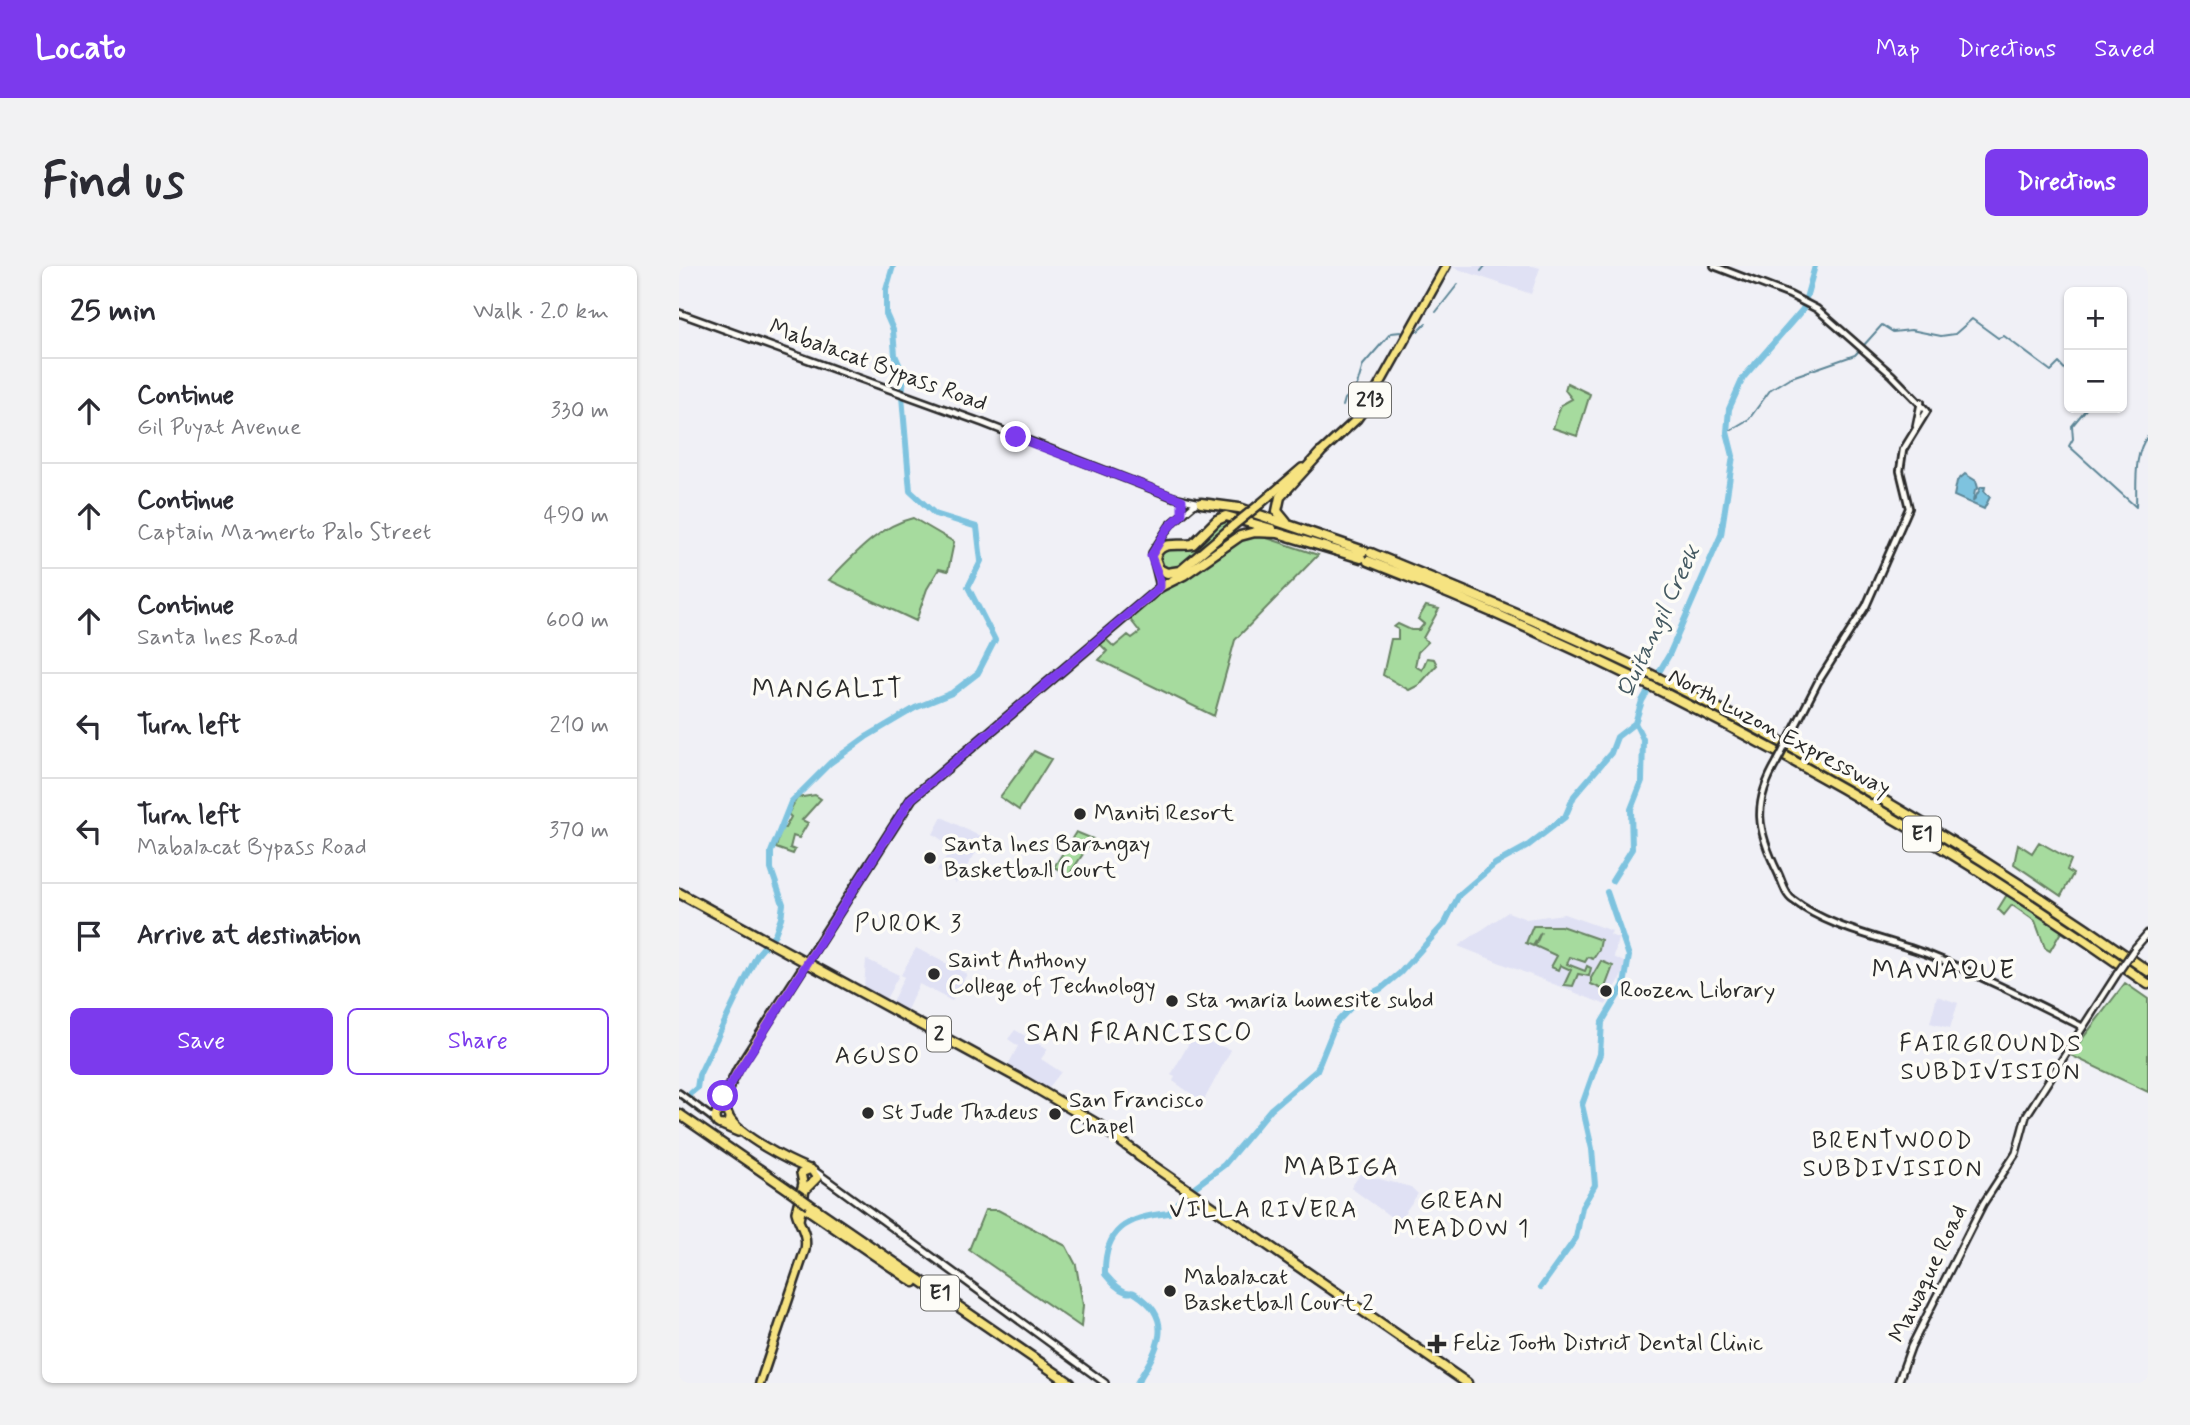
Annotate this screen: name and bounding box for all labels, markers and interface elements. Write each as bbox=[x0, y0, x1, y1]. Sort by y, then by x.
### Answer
text: Locato bbox=[35, 27, 126, 71]
text: Map bbox=[1876, 34, 1920, 65]
text: Directions bbox=[1958, 34, 2056, 65]
text: Saved bbox=[2094, 34, 2155, 65]
button: Directions bbox=[1985, 149, 2148, 216]
text: Find us bbox=[42, 150, 185, 215]
map controls bbox=[2064, 287, 2127, 413]
button: + bbox=[2064, 287, 2127, 350]
text: 25 min bbox=[70, 292, 156, 331]
text: Walk · 2.0 km bbox=[473, 297, 609, 327]
street label: Mabalacat Bypass Road bbox=[765, 313, 991, 419]
button: − bbox=[2064, 350, 2127, 413]
text: Continue bbox=[137, 379, 234, 413]
road number: 213 bbox=[1349, 382, 1391, 418]
icon: ahead bbox=[70, 392, 108, 430]
text: 330 m bbox=[551, 396, 609, 426]
text: Gil Puyat Avenue bbox=[137, 413, 301, 443]
route end bbox=[1000, 421, 1031, 452]
text: Continue bbox=[137, 484, 234, 518]
icon: ahead bbox=[70, 497, 108, 535]
text: 490 m bbox=[544, 501, 609, 531]
text: Captain Mamerto Palo Street bbox=[137, 518, 431, 548]
water label: Quitangil Creek bbox=[1610, 539, 1709, 704]
text: Continue bbox=[137, 589, 234, 623]
icon: ahead bbox=[70, 602, 108, 640]
text: 600 m bbox=[546, 606, 609, 636]
text: Santa Ines Road bbox=[137, 623, 298, 653]
street label: North Luzon Expressway bbox=[1663, 662, 1895, 804]
district label: MANGALIT bbox=[752, 673, 904, 707]
icon: left bbox=[70, 707, 108, 745]
text: Turn left bbox=[137, 709, 241, 743]
text: 210 m bbox=[549, 711, 609, 741]
text: Turn left bbox=[137, 799, 241, 833]
place label: Maniti Resort bbox=[1094, 799, 1234, 829]
marker: Maniti Resort bbox=[1072, 806, 1088, 822]
icon: left bbox=[70, 812, 108, 850]
text: 370 m bbox=[549, 816, 609, 846]
road number: E1 bbox=[1903, 816, 1941, 852]
place label: Santa Ines Barangay Basketball Court bbox=[944, 830, 1151, 886]
text: Mabalacat Bypass Road bbox=[137, 833, 367, 863]
marker: Santa Ines Barangay Basketball Court bbox=[922, 850, 938, 866]
district label: PUROK 3 bbox=[855, 909, 963, 940]
icon: arrive bbox=[70, 917, 108, 955]
text: Arrive at destination bbox=[137, 919, 361, 953]
place label: Saint Anthony College of Technology bbox=[948, 946, 1156, 1004]
district label: MAWAQUE bbox=[1872, 954, 2016, 988]
marker: Saint Anthony College of Technology bbox=[926, 966, 942, 982]
place label: Roozen Library bbox=[1620, 976, 1775, 1006]
marker: Roozen Library bbox=[1598, 983, 1614, 999]
place label: Sta maria homesite subd bbox=[1186, 986, 1434, 1016]
marker: Sta maria homesite subd bbox=[1164, 993, 1180, 1009]
button: Save bbox=[70, 1008, 333, 1075]
button: Share bbox=[347, 1008, 609, 1075]
road number: 2 bbox=[927, 1016, 951, 1052]
district label: SAN FRANCISCO bbox=[1026, 1017, 1254, 1051]
district label: FAIRGROUNDS SUBDIVISION bbox=[1899, 1029, 2083, 1088]
district label: AGUSO bbox=[835, 1041, 921, 1072]
route start bbox=[707, 1080, 738, 1111]
place label: San Francisco Chapel bbox=[1069, 1086, 1204, 1142]
place label: St Jude Thadeus bbox=[882, 1098, 1038, 1128]
marker: St Jude Thadeus bbox=[860, 1105, 876, 1121]
marker: San Francisco Chapel bbox=[1047, 1106, 1063, 1122]
district label: BRENTWOOD SUBDIVISION bbox=[1802, 1126, 1984, 1185]
district label: MABIGA bbox=[1284, 1151, 1400, 1185]
district label: GREAN MEADOW 1 bbox=[1394, 1186, 1530, 1245]
district label: VILLA RIVERA bbox=[1169, 1195, 1359, 1226]
street label: Mawaque Road bbox=[1883, 1200, 1975, 1348]
place label: Mabalacat Basketball Court 2 bbox=[1184, 1263, 1374, 1319]
road number: E1 bbox=[921, 1276, 959, 1310]
marker: Mabalacat Basketball Court 2 bbox=[1162, 1283, 1178, 1299]
place label: Feliz Tooth District Dental Clinic bbox=[1453, 1329, 1763, 1359]
marker: Feliz Tooth District Dental Clinic bbox=[1427, 1334, 1447, 1354]

